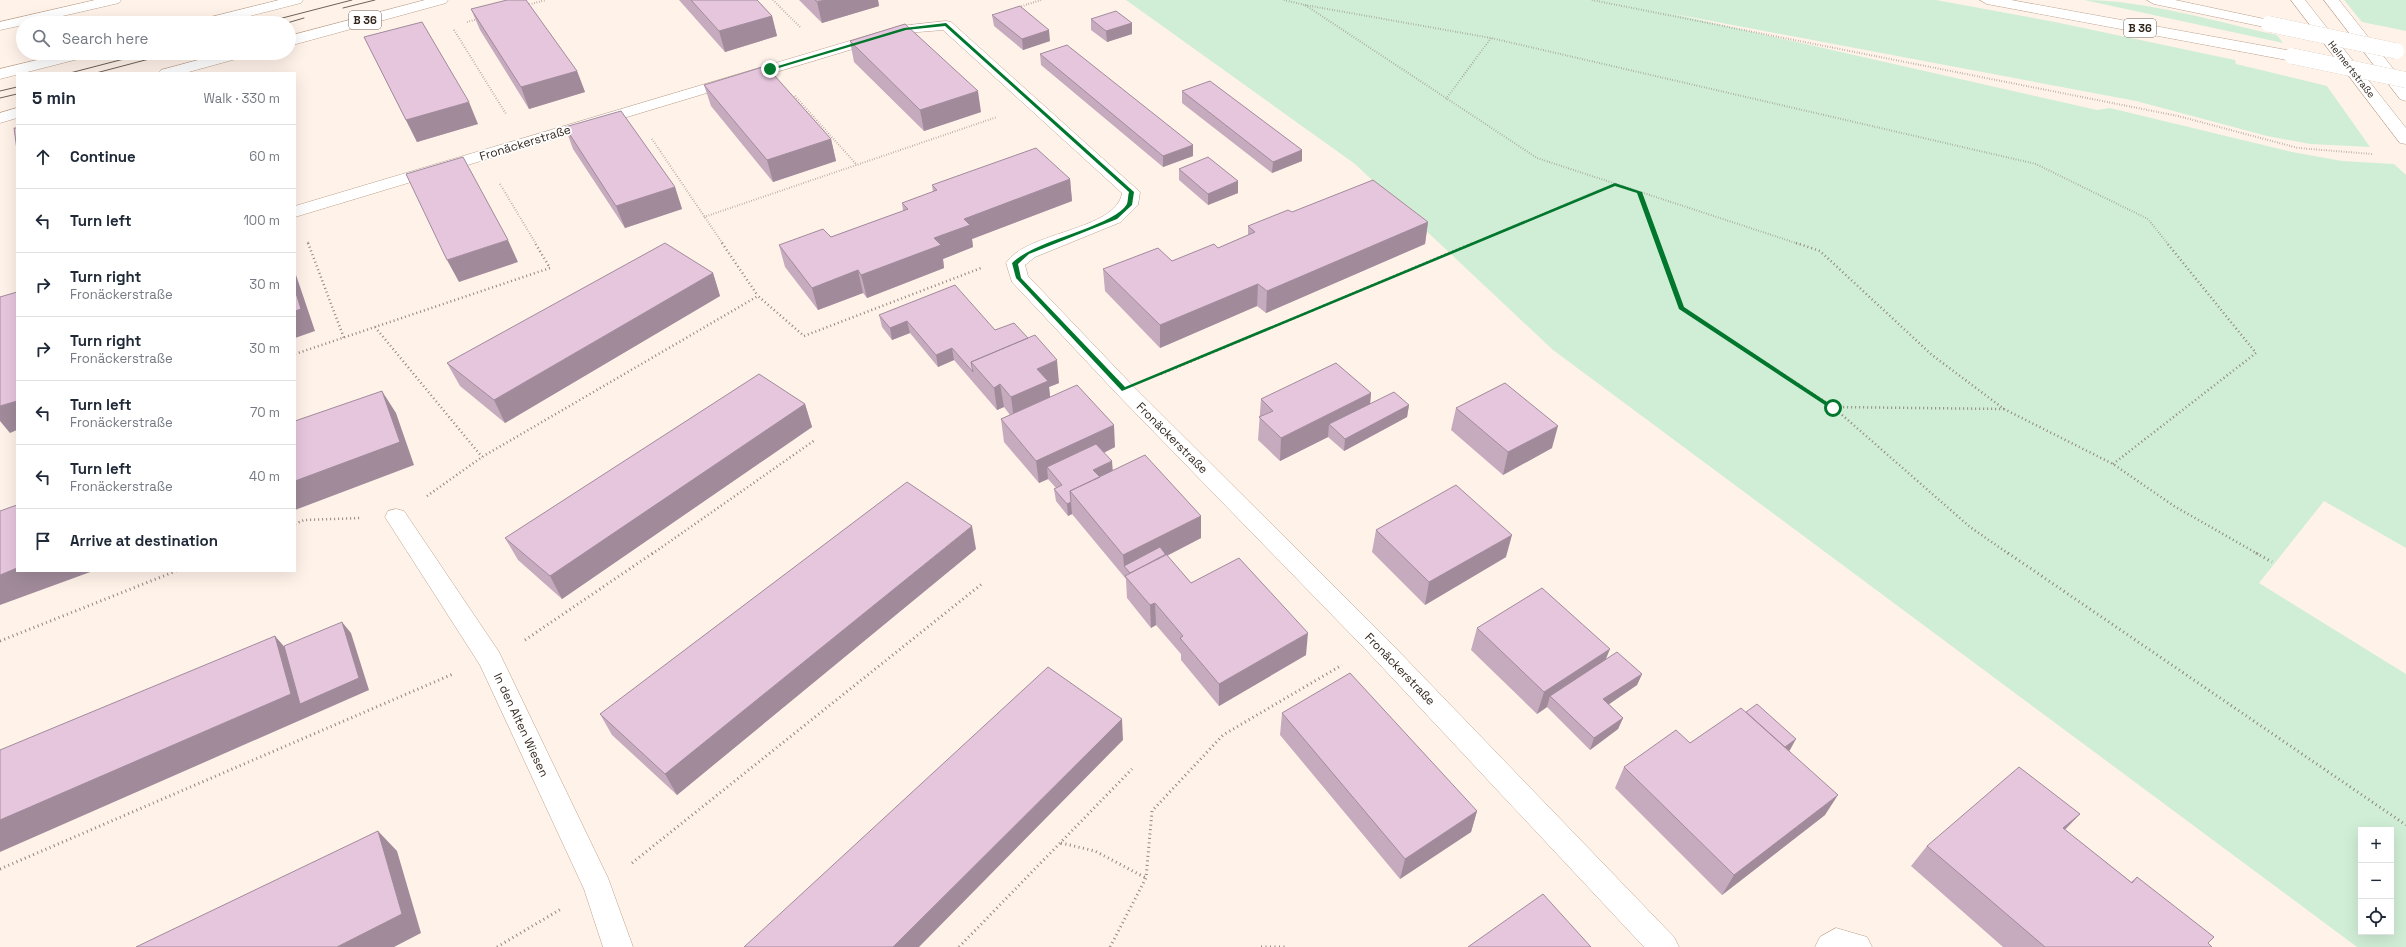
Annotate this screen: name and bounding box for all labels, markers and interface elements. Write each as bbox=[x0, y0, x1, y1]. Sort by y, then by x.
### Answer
road number: B 36 bbox=[349, 11, 381, 29]
search box bbox=[16, 16, 296, 60]
road number: B 36 bbox=[2124, 19, 2156, 37]
icon: search bbox=[30, 27, 52, 49]
text: Search here bbox=[62, 29, 148, 48]
street label: Helmertstraße bbox=[2325, 38, 2378, 101]
route end bbox=[761, 60, 779, 78]
text: 5 min bbox=[32, 87, 76, 109]
text: Walk · 330 m bbox=[203, 90, 280, 107]
street label: Fronäckerstraße bbox=[477, 122, 573, 164]
icon: ahead bbox=[32, 146, 54, 168]
text: Continue bbox=[70, 147, 136, 166]
text: 60 m bbox=[249, 148, 280, 165]
icon: left bbox=[32, 210, 54, 232]
text: Turn left bbox=[70, 211, 132, 230]
text: 100 m bbox=[243, 212, 280, 229]
text: Turn right bbox=[70, 267, 141, 286]
icon: right bbox=[32, 274, 54, 296]
text: 30 m bbox=[249, 276, 280, 293]
text: Fronäckerstraße bbox=[70, 286, 173, 303]
text: Turn right bbox=[70, 331, 141, 350]
icon: right bbox=[32, 338, 54, 360]
text: 30 m bbox=[249, 340, 280, 357]
text: Fronäckerstraße bbox=[70, 350, 173, 367]
text: Turn left bbox=[70, 395, 132, 414]
street label: Fronäckerstraße bbox=[1133, 399, 1211, 477]
route start bbox=[1824, 399, 1842, 417]
icon: left bbox=[32, 402, 54, 424]
text: 70 m bbox=[250, 404, 280, 421]
text: Fronäckerstraße bbox=[70, 414, 173, 431]
text: Turn left bbox=[70, 459, 132, 478]
icon: left bbox=[32, 466, 54, 488]
text: 40 m bbox=[249, 468, 280, 485]
text: Fronäckerstraße bbox=[70, 478, 173, 495]
icon: arrive bbox=[32, 530, 54, 552]
text: Arrive at destination bbox=[70, 531, 218, 550]
street label: Fronäckerstraße bbox=[1361, 629, 1439, 709]
street label: In den Alten Wiesen bbox=[490, 670, 552, 780]
map controls bbox=[2358, 827, 2394, 935]
button: + bbox=[2358, 827, 2394, 863]
button: − bbox=[2358, 863, 2394, 899]
button: locate bbox=[2358, 899, 2394, 935]

